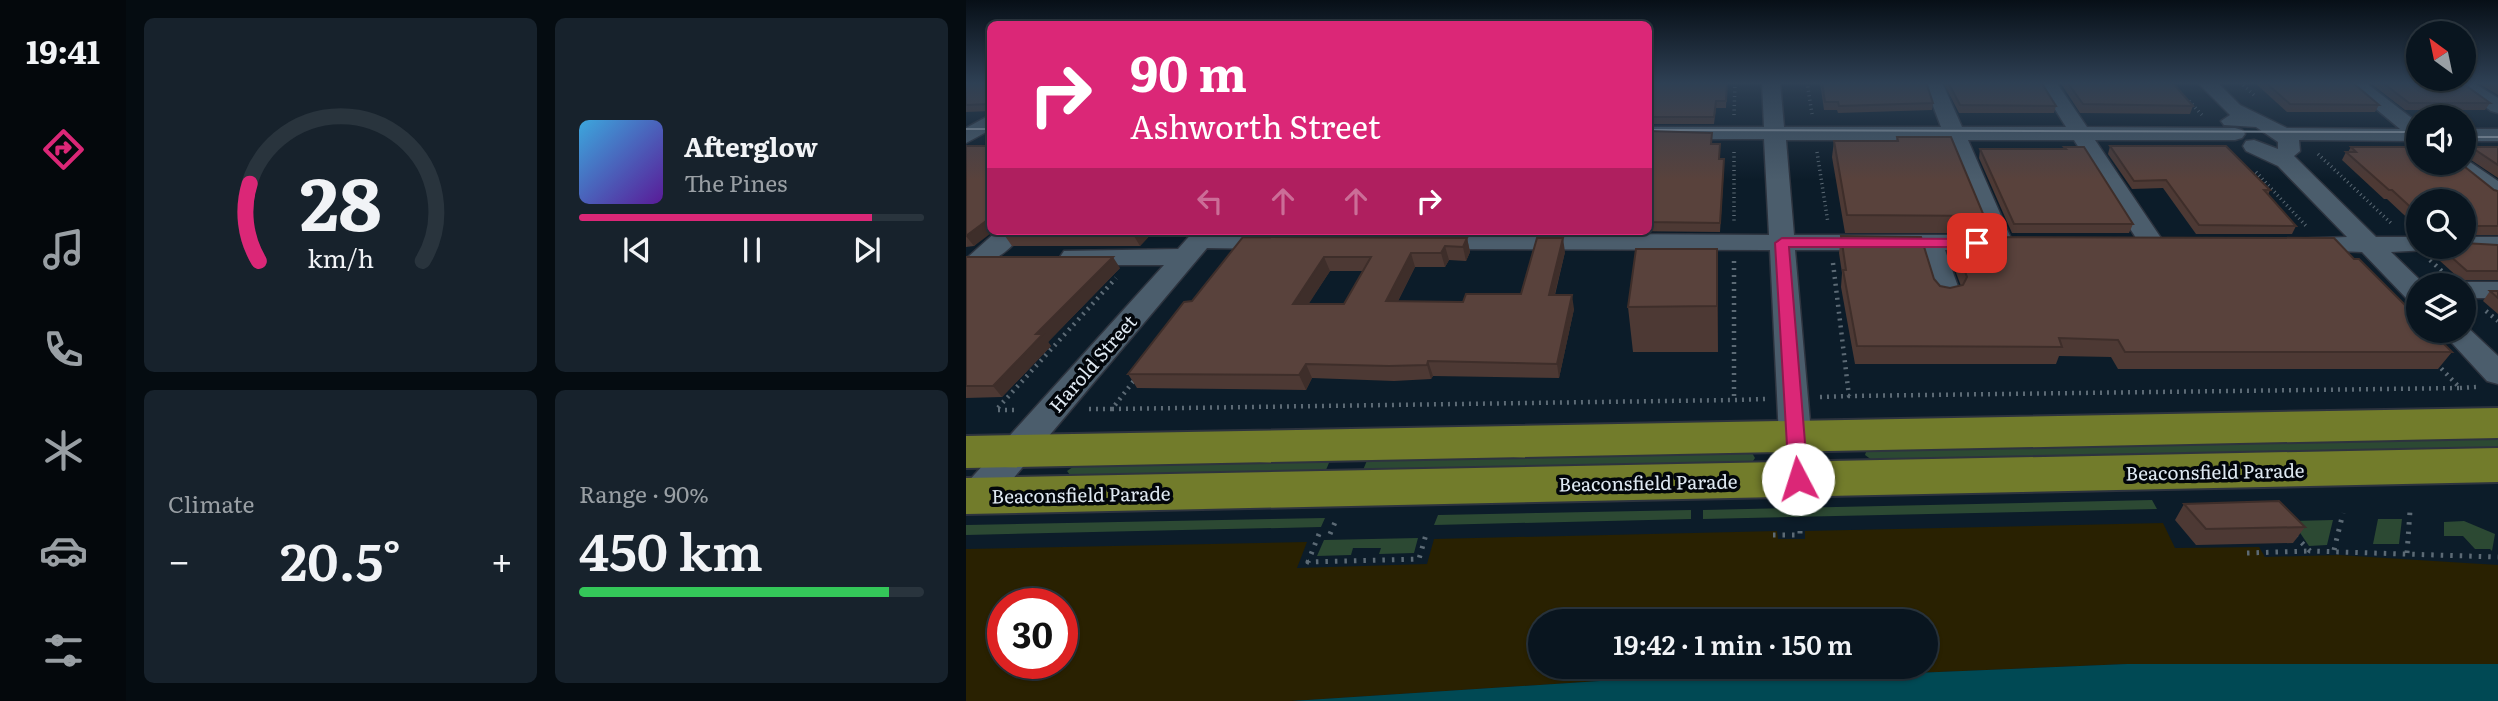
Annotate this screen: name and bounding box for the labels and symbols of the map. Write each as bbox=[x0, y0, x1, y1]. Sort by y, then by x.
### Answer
north arrow bbox=[2406, 21, 2476, 91]
pin bbox=[1947, 213, 2007, 273]
street label: Harold Street bbox=[1042, 308, 1143, 418]
position arrow bbox=[1761, 442, 1835, 516]
street label: Beaconsfield Parade bbox=[2125, 455, 2305, 487]
street label: Beaconsfield Parade bbox=[1558, 466, 1738, 498]
street label: Beaconsfield Parade bbox=[991, 478, 1171, 510]
speed limit sign: 30 bbox=[987, 588, 1078, 679]

